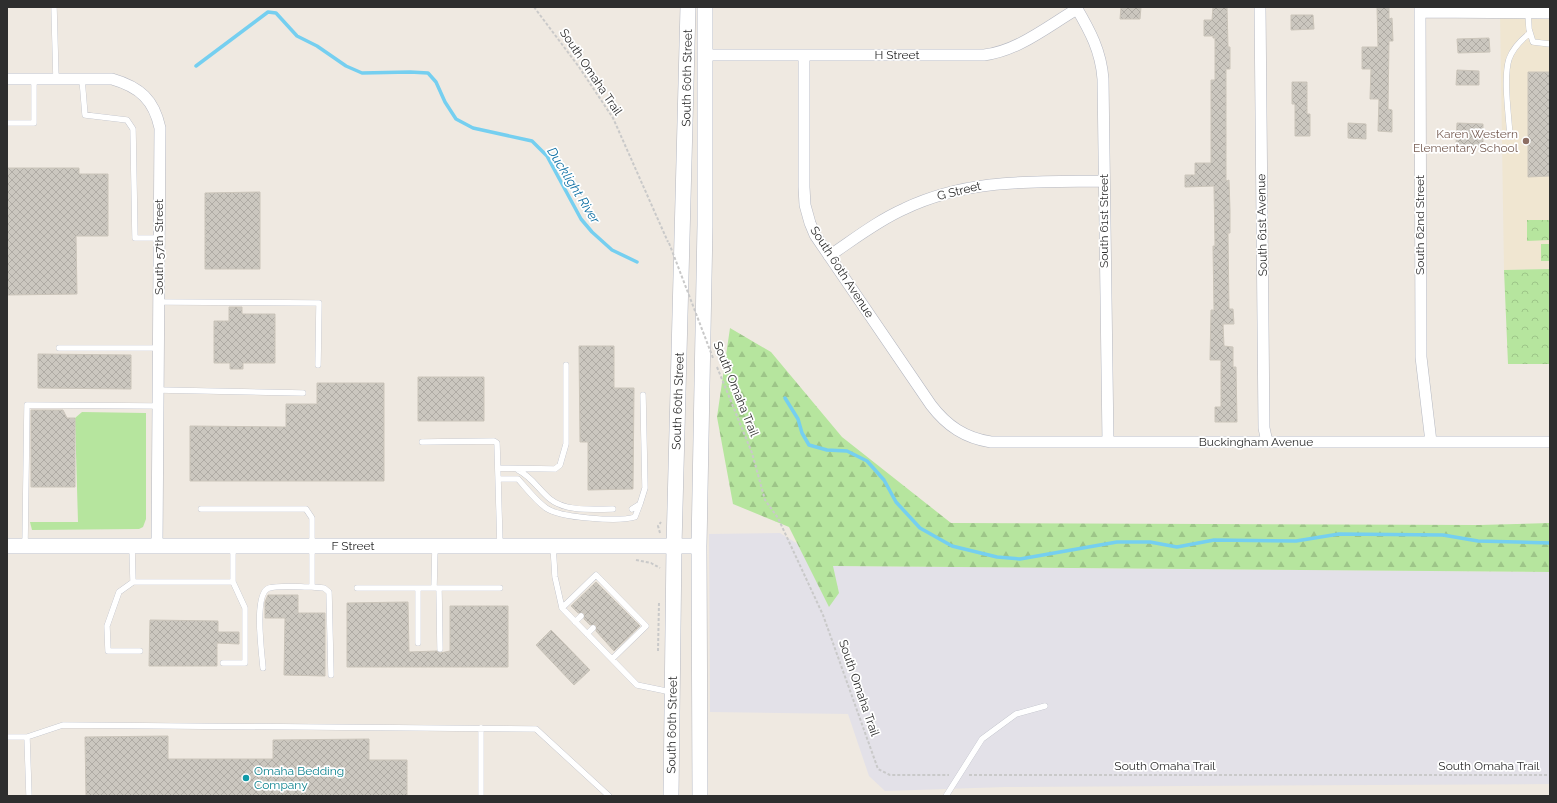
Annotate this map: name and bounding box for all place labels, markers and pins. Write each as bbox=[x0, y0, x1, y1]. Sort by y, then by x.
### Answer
place label: Karen Western Elementary School bbox=[1413, 127, 1519, 155]
marker: Karen Western Elementary School bbox=[1521, 136, 1531, 146]
place label: Omaha Bedding Company bbox=[254, 764, 344, 792]
marker: Omaha Bedding Company bbox=[241, 773, 251, 783]

